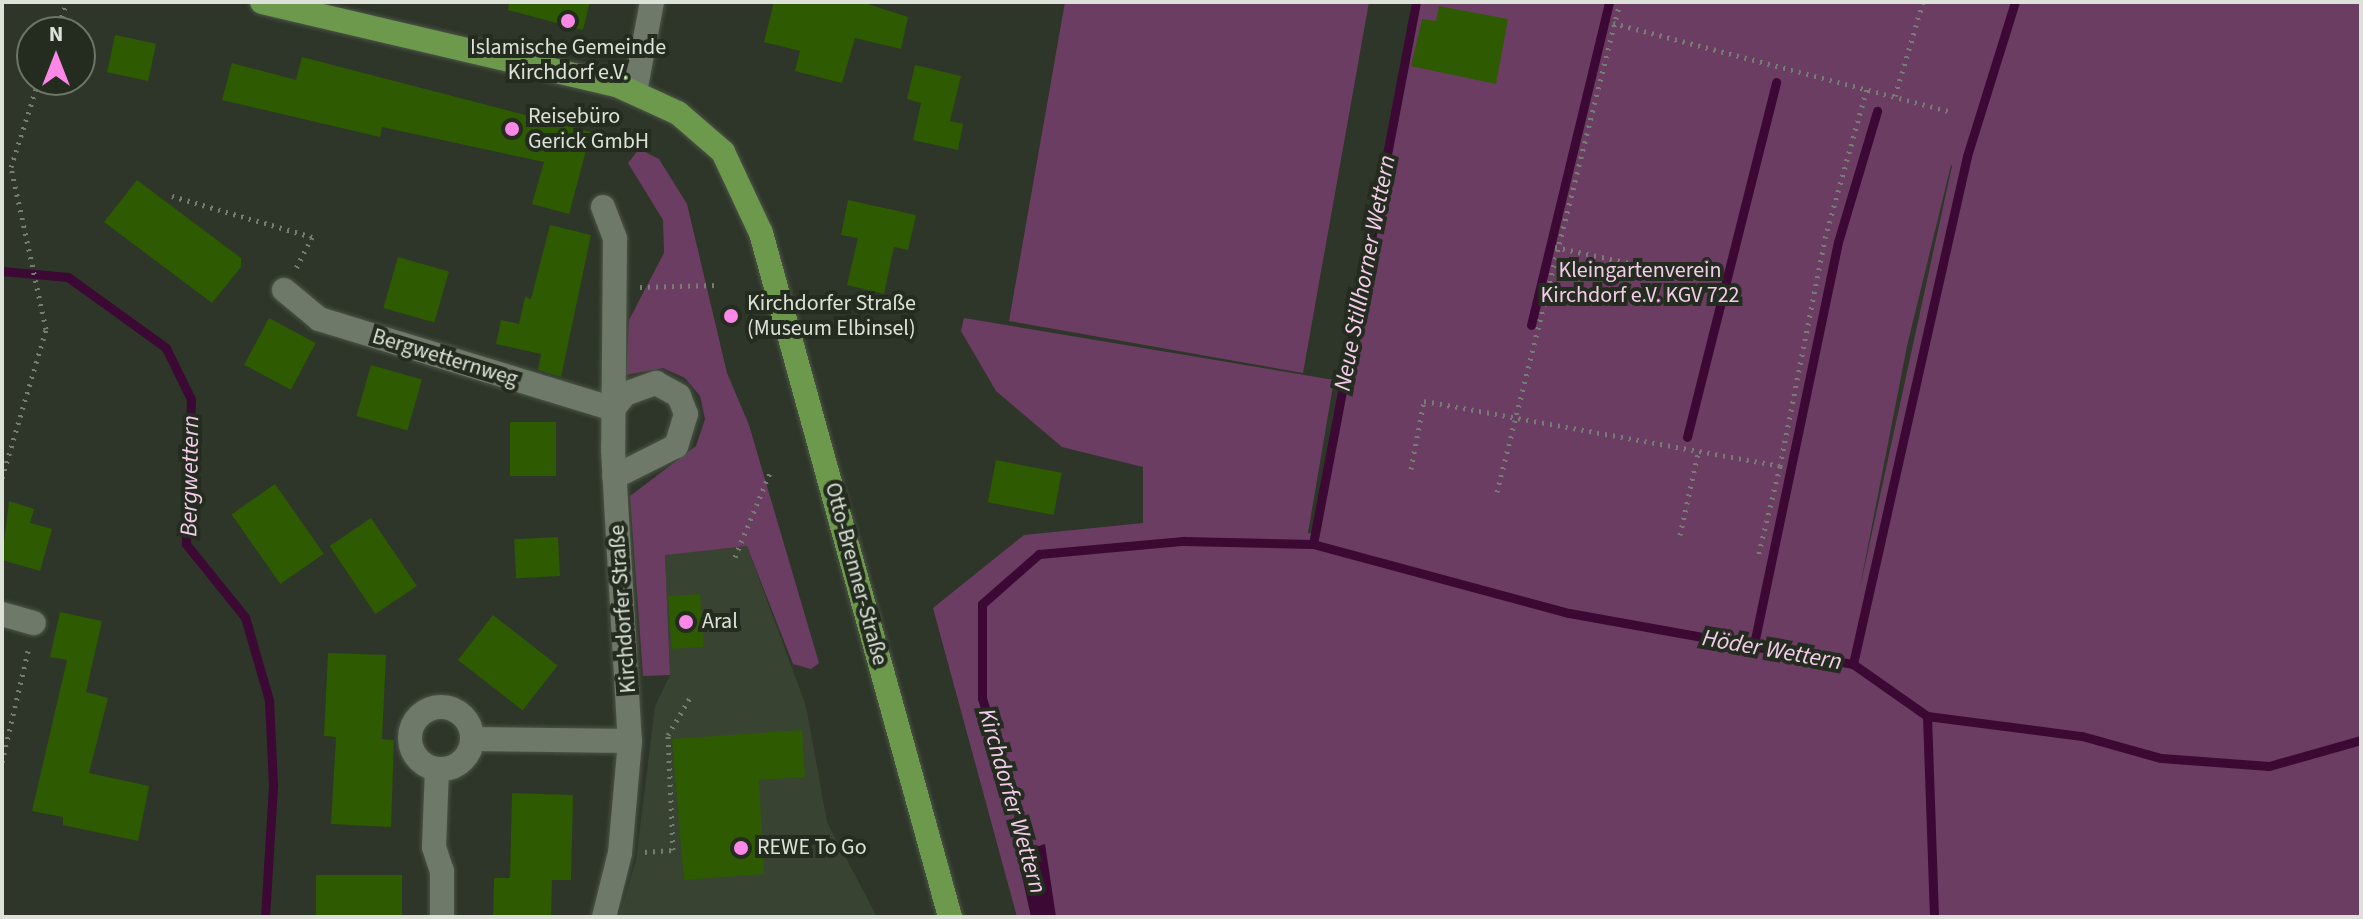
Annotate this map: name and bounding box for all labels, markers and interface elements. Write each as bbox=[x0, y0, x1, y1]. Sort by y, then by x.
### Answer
marker: Islamische Gemeinde Kirchdorf e.V. bbox=[559, 12, 577, 30]
north arrow bbox=[16, 16, 96, 96]
text: N bbox=[49, 18, 63, 50]
place label: Islamische Gemeinde Kirchdorf e.V. bbox=[470, 34, 666, 86]
place label: Reisebüro Gerick GmbH bbox=[528, 103, 649, 154]
marker: Reisebüro Gerick GmbH bbox=[503, 120, 521, 138]
water label: Neue Stillhorner Wettern bbox=[1328, 153, 1402, 393]
park label: Kleingartenverein Kirchdorf e.V. KGV 722 bbox=[1540, 257, 1740, 308]
place label: Kirchdorfer Straße (Museum Elbinsel) bbox=[747, 290, 916, 342]
marker: Kirchdorfer Straße (Museum Elbinsel) bbox=[722, 307, 740, 325]
street label: Bergwetternweg bbox=[369, 323, 521, 393]
water label: Bergwettern bbox=[175, 415, 205, 537]
street label: Otto-Brenner-Straße bbox=[819, 480, 893, 668]
street label: Kirchdorfer Straße bbox=[604, 524, 642, 694]
place label: Aral bbox=[702, 609, 738, 635]
marker: Aral bbox=[677, 613, 695, 631]
water label: Höder Wettern bbox=[1700, 624, 1844, 676]
water label: Kirchdorfer Wettern bbox=[972, 705, 1052, 897]
place label: REWE To Go bbox=[757, 835, 867, 861]
marker: REWE To Go bbox=[732, 839, 750, 857]

